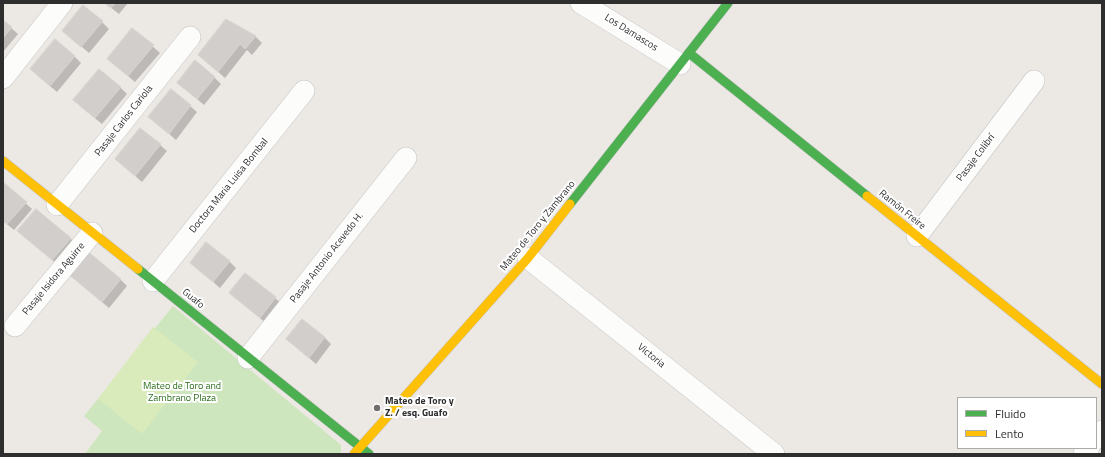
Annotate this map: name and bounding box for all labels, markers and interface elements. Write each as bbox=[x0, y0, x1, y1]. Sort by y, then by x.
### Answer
street label: Los Damascos bbox=[602, 12, 660, 54]
street label: Pasaje Carlos Cariola bbox=[92, 83, 156, 159]
street label: Pasaje Colibrí bbox=[954, 132, 998, 184]
street label: Doctora Maria Luisa Bombal bbox=[187, 136, 271, 236]
street label: Mateo de Toro y Zambrano bbox=[498, 178, 578, 274]
street label: Ramón Freire bbox=[876, 188, 928, 232]
street label: Pasaje Antonio Acevedo H. bbox=[288, 210, 366, 306]
street label: Pasaje Isidora Aguirre bbox=[20, 240, 88, 318]
street label: Guafo bbox=[180, 286, 206, 312]
street label: Victoria bbox=[635, 341, 667, 371]
park label: Mateo de Toro and Zambrano Plaza bbox=[143, 381, 221, 404]
place label: Mateo de Toro y Z. / esq. Guafo bbox=[385, 396, 454, 420]
legend bbox=[957, 397, 1097, 449]
marker: Mateo de Toro y Z. / esq. Guafo bbox=[372, 403, 382, 413]
text: Fluido bbox=[995, 404, 1026, 423]
text: Lento bbox=[995, 424, 1024, 443]

